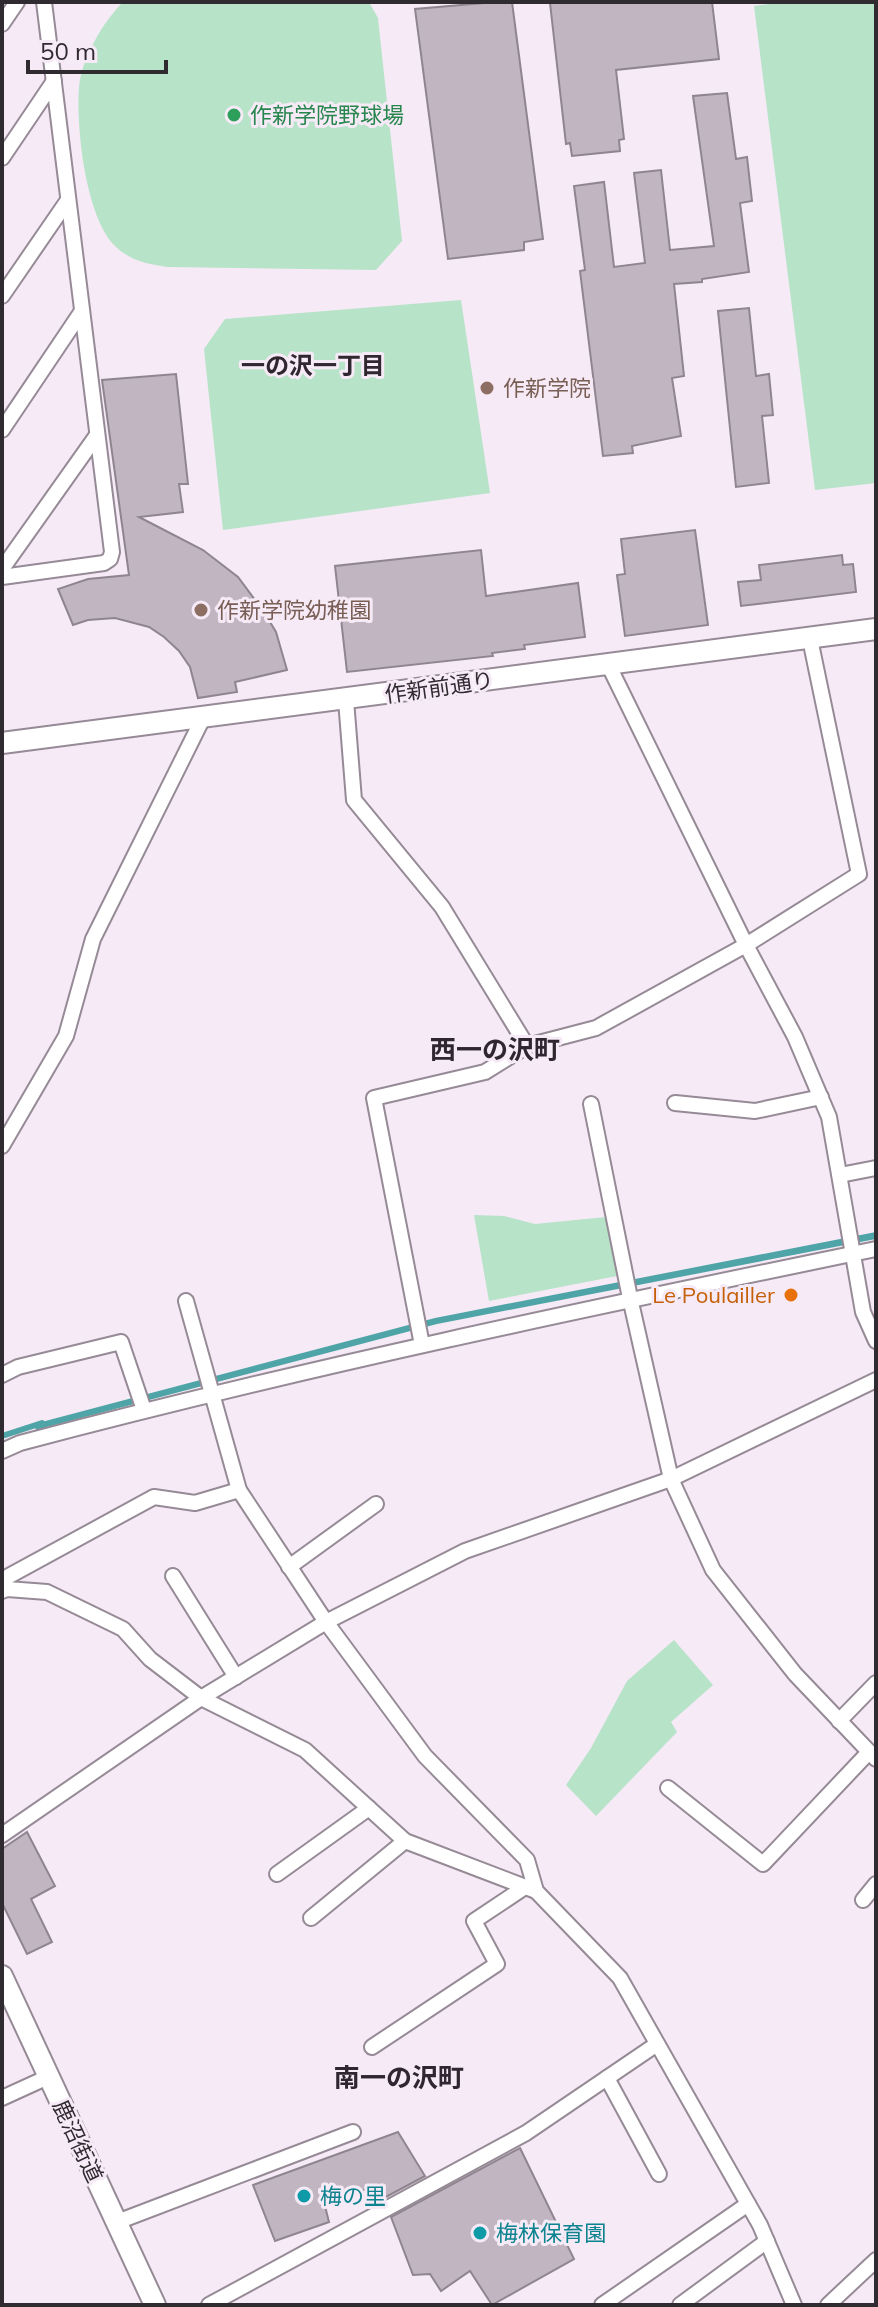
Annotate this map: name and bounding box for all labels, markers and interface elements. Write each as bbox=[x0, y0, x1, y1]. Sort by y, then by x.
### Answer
scale bar bbox=[28, 24, 166, 74]
text: 50 m bbox=[40, 36, 96, 66]
place label: 作新学院野球場 bbox=[250, 101, 404, 129]
marker: 作新学院野球場 bbox=[225, 106, 243, 124]
district label: 一の沢一丁目 bbox=[241, 350, 385, 380]
place label: 作新学院 bbox=[503, 374, 591, 402]
marker: 作新学院 bbox=[478, 379, 496, 397]
place label: 作新学院幼稚園 bbox=[217, 596, 371, 624]
marker: 作新学院幼稚園 bbox=[192, 601, 210, 619]
street label: 作新前通り bbox=[383, 665, 495, 709]
district label: 西一の沢町 bbox=[430, 1033, 560, 1066]
place label: Le Poulailler bbox=[652, 1281, 775, 1309]
marker: Le Poulailler bbox=[782, 1286, 800, 1304]
district label: 南一の沢町 bbox=[334, 2061, 464, 2094]
street label: 鹿沼街道 bbox=[47, 2095, 109, 2187]
place label: 梅の里 bbox=[320, 2182, 386, 2210]
marker: 梅の里 bbox=[295, 2187, 313, 2205]
place label: 梅林保育園 bbox=[496, 2219, 606, 2247]
marker: 梅林保育園 bbox=[471, 2224, 489, 2242]

